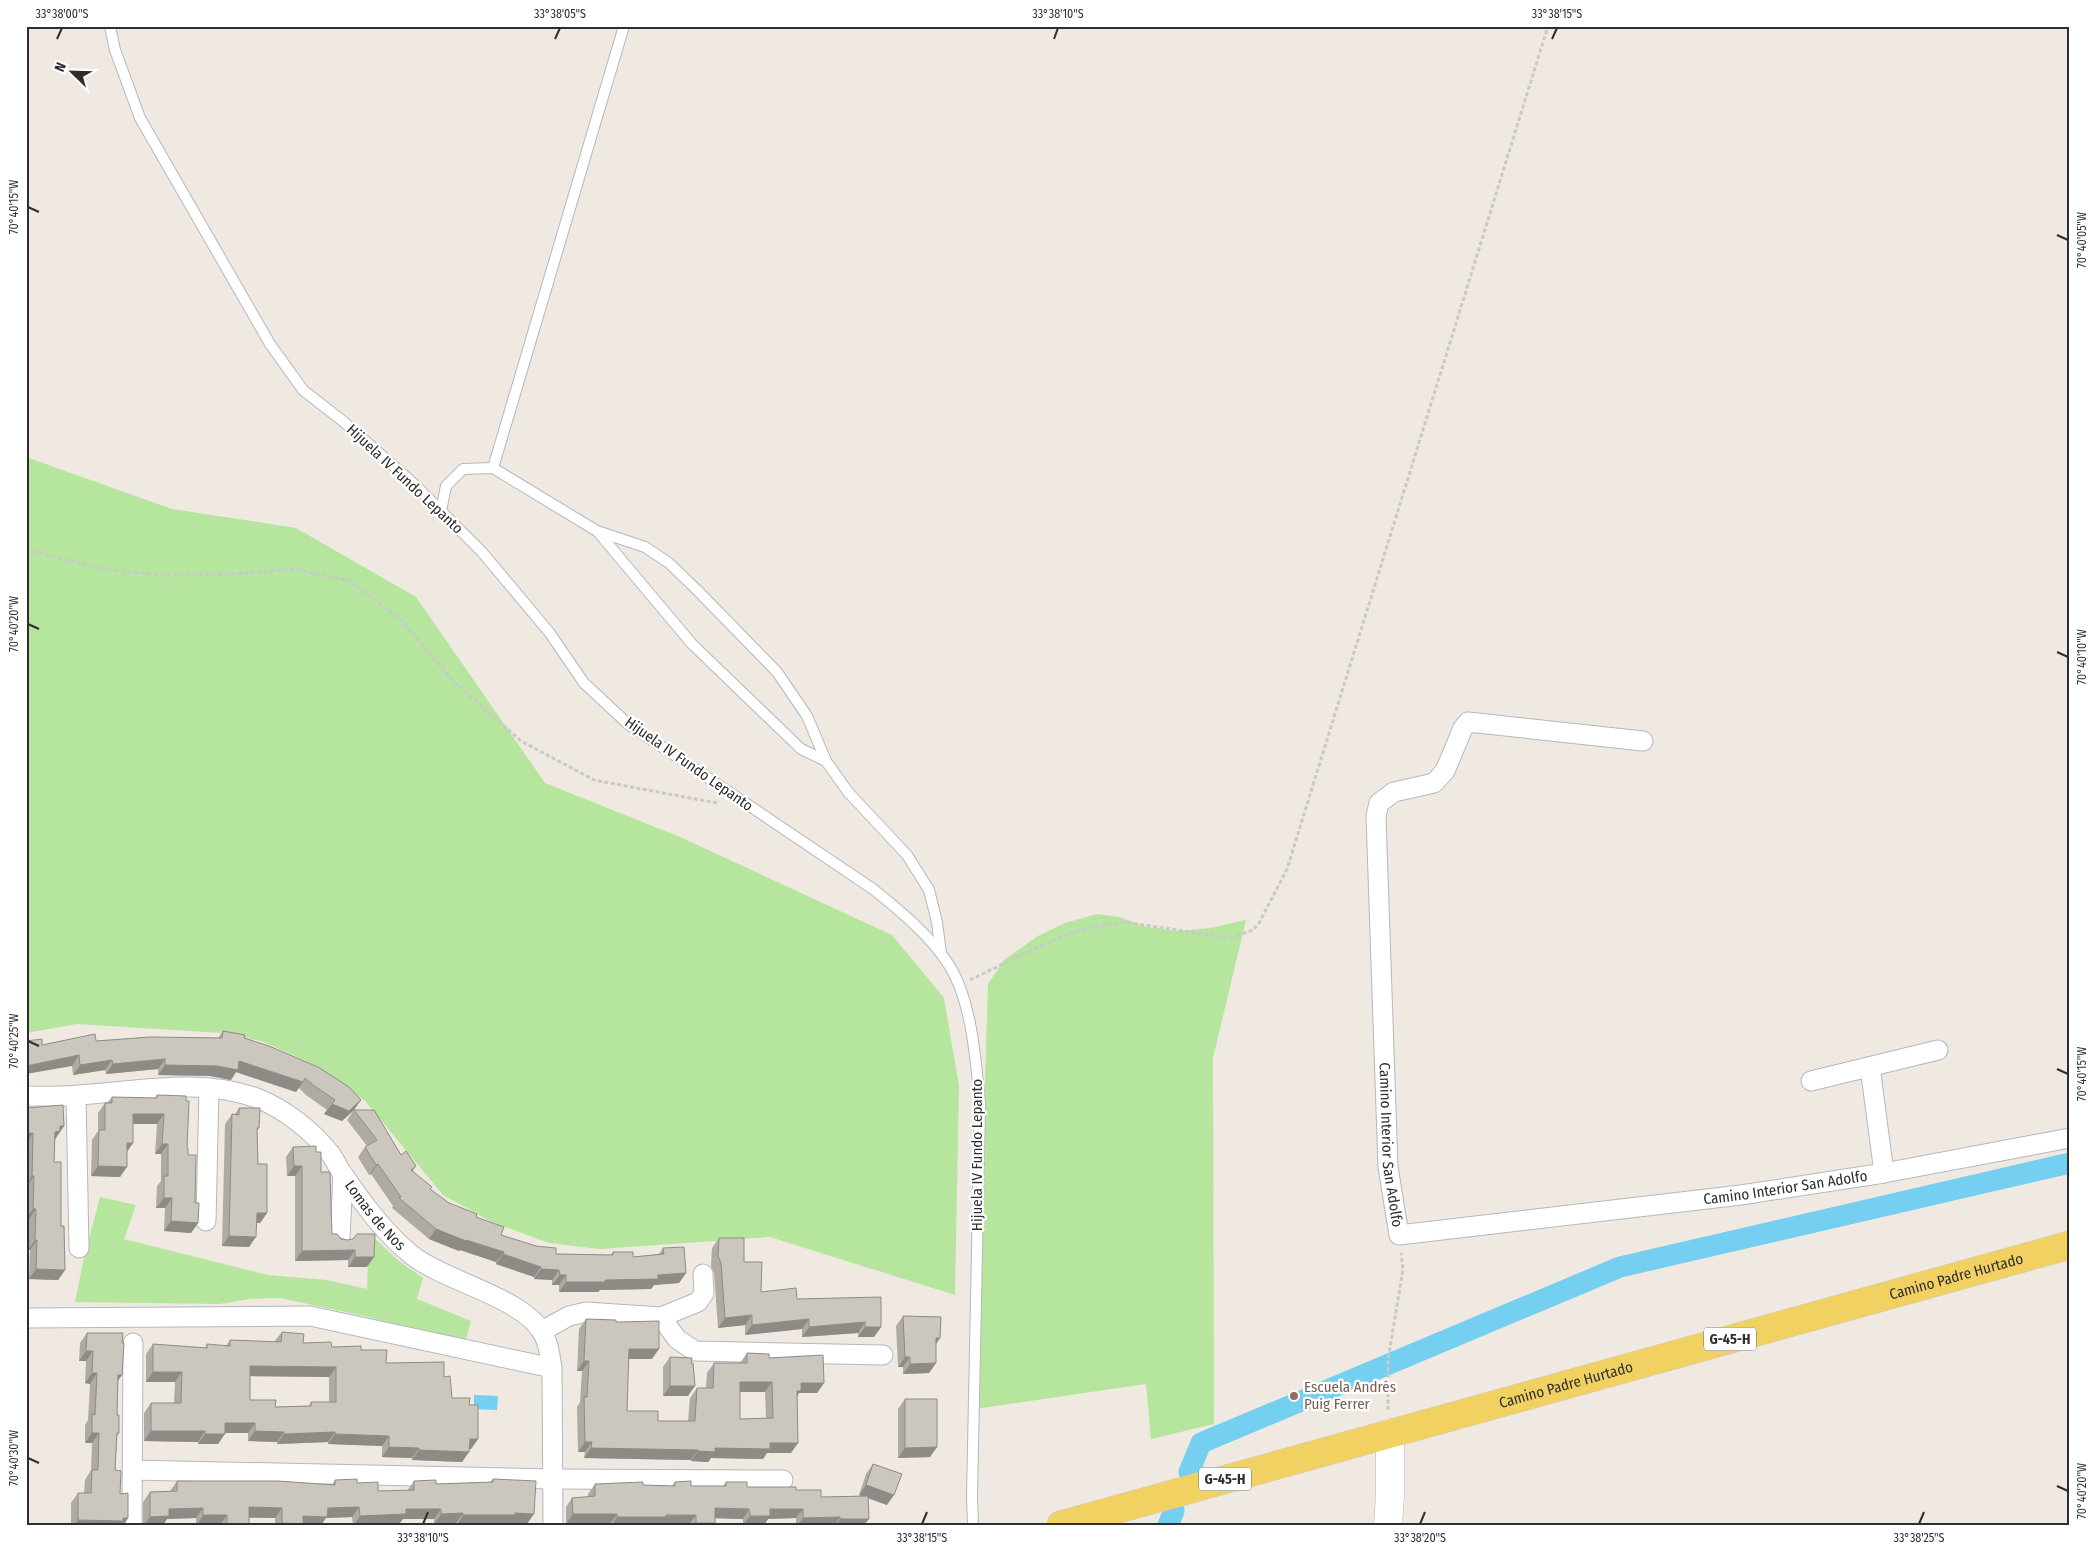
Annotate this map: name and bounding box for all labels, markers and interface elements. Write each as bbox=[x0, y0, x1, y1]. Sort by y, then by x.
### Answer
text: 33°38'00"S bbox=[36, 7, 88, 21]
text: 33°38'05"S bbox=[534, 7, 586, 21]
text: 33°38'10"S bbox=[1032, 7, 1084, 21]
text: 33°38'15"S bbox=[1532, 7, 1582, 21]
north arrow bbox=[48, 48, 98, 98]
text: N bbox=[51, 60, 70, 74]
text: 70°40'15"W bbox=[7, 180, 21, 234]
text: 70°40'05"W bbox=[2075, 212, 2089, 268]
street label: Hijuela IV Fundo Lepanto bbox=[343, 420, 467, 538]
text: 70°40'20"W bbox=[7, 596, 21, 652]
text: 70°40'10"W bbox=[2075, 629, 2089, 685]
street label: Hijuela IV Fundo Lepanto bbox=[621, 713, 757, 815]
text: 70°40'25"W bbox=[7, 1014, 21, 1068]
text: 70°40'15"W bbox=[2075, 1047, 2089, 1101]
street label: Camino Interior San Adolfo bbox=[1375, 1062, 1407, 1229]
street label: Hijuela IV Fundo Lepanto bbox=[968, 1079, 986, 1231]
street label: Camino Interior San Adolfo bbox=[1702, 1167, 1869, 1208]
street label: Lomas de Nos bbox=[341, 1177, 409, 1254]
street label: Camino Padre Hurtado bbox=[1887, 1249, 2025, 1304]
road number: G-45-H bbox=[1704, 1328, 1756, 1350]
street label: Camino Padre Hurtado bbox=[1497, 1358, 1635, 1412]
place label: Escuela Andrés Puig Ferrer bbox=[1304, 1378, 1396, 1413]
marker: Escuela Andrés Puig Ferrer bbox=[1288, 1390, 1300, 1402]
text: 70°40'30"W bbox=[7, 1430, 21, 1486]
text: 70°40'20"W bbox=[2075, 1463, 2089, 1519]
road number: G-45-H bbox=[1199, 1468, 1251, 1490]
text: 33°38'10"S bbox=[397, 1531, 449, 1545]
text: 33°38'15"S bbox=[897, 1531, 947, 1545]
text: 33°38'20"S bbox=[1394, 1531, 1446, 1545]
text: 33°38'25"S bbox=[1893, 1531, 1945, 1545]

